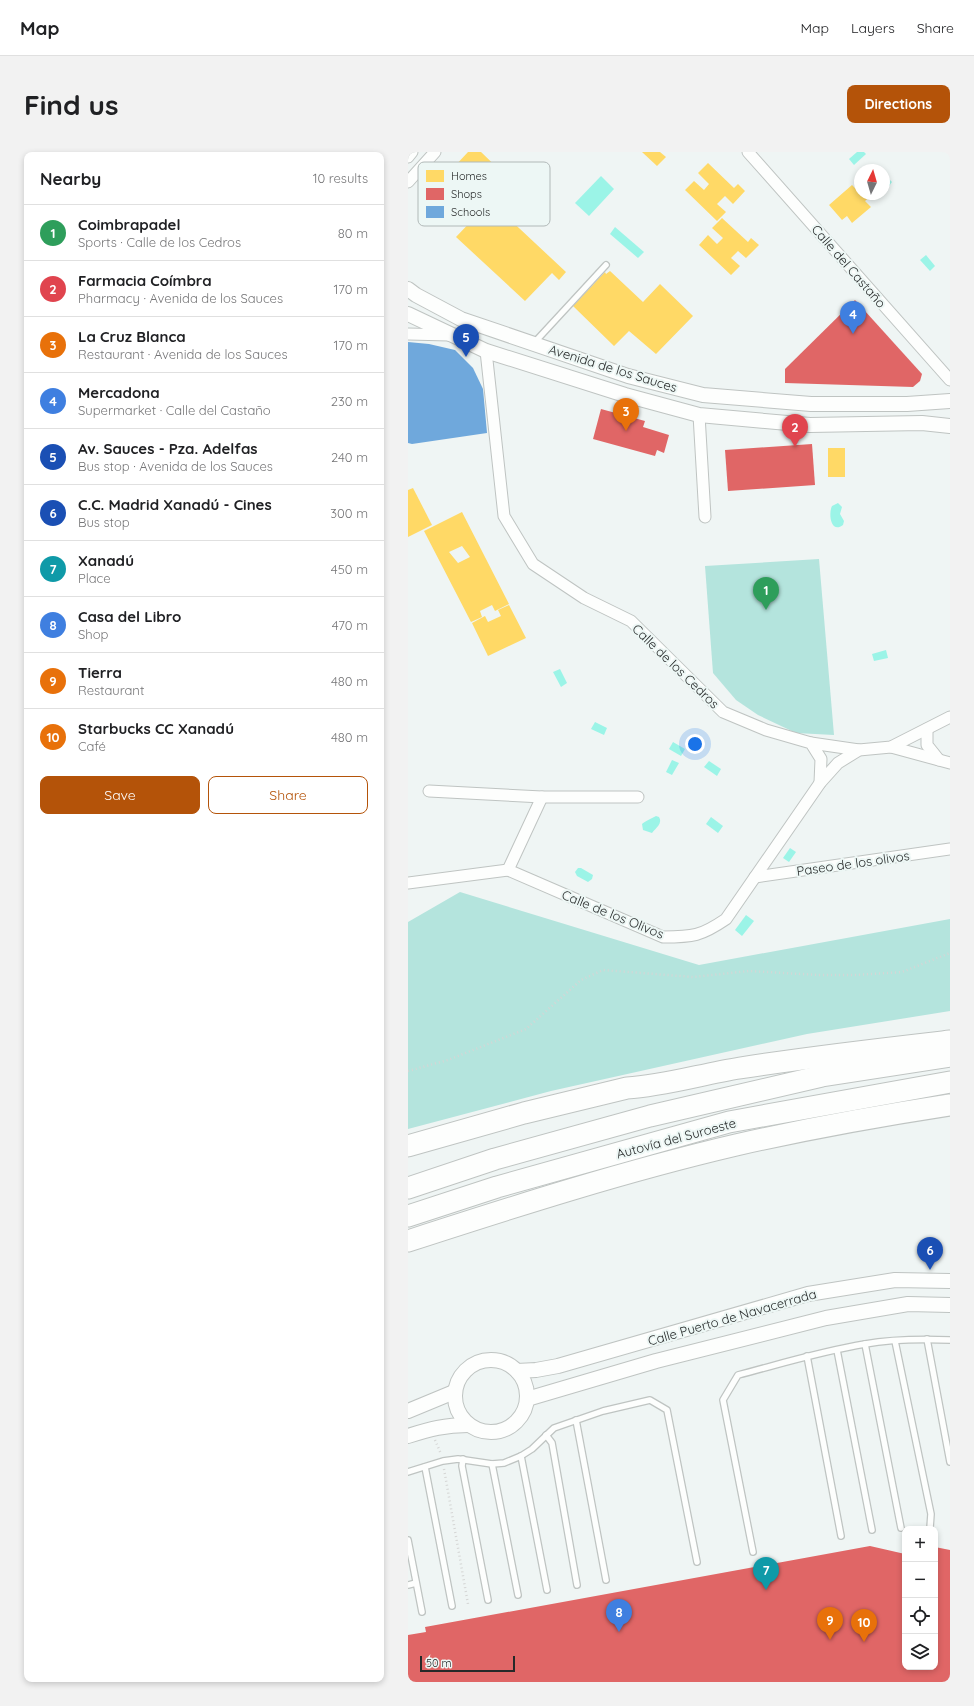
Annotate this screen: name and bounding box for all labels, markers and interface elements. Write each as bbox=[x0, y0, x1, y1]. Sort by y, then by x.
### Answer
text: Map bbox=[20, 16, 59, 40]
text: Map bbox=[800, 19, 829, 37]
text: Layers bbox=[851, 19, 895, 37]
text: Share bbox=[917, 19, 954, 37]
button: Directions bbox=[847, 85, 950, 123]
text: Find us bbox=[24, 87, 118, 122]
legend bbox=[418, 162, 550, 226]
north arrow bbox=[854, 164, 890, 200]
text: Nearby bbox=[40, 168, 101, 189]
text: Homes bbox=[451, 169, 487, 183]
text: 10 results bbox=[313, 170, 368, 186]
text: Shops bbox=[451, 187, 482, 201]
text: Schools bbox=[451, 205, 490, 219]
text: Coimbrapadel bbox=[78, 215, 180, 234]
street label: Calle del Castaño bbox=[809, 221, 890, 311]
text: 1 bbox=[50, 225, 56, 241]
text: 80 m bbox=[338, 225, 368, 241]
text: Sports · Calle de los Cedros bbox=[78, 234, 241, 250]
text: Farmacia Coímbra bbox=[78, 271, 212, 290]
text: 2 bbox=[49, 281, 57, 297]
text: 170 m bbox=[333, 281, 368, 297]
text: Pharmacy · Avenida de los Sauces bbox=[78, 290, 283, 306]
pin: 4 bbox=[840, 301, 866, 334]
pin: 5 bbox=[453, 324, 479, 357]
text: La Cruz Blanca bbox=[78, 327, 186, 346]
text: 3 bbox=[50, 337, 56, 353]
text: 170 m bbox=[333, 337, 368, 353]
street label: Avenida de los Sauces bbox=[547, 341, 679, 395]
text: Restaurant · Avenida de los Sauces bbox=[78, 346, 287, 362]
text: Mercadona bbox=[78, 383, 160, 402]
text: 4 bbox=[49, 393, 57, 409]
text: 230 m bbox=[331, 393, 368, 409]
pin: 3 bbox=[613, 398, 639, 431]
text: Supermarket · Calle del Castaño bbox=[78, 402, 271, 418]
pin: 2 bbox=[782, 414, 808, 447]
text: Av. Sauces - Pza. Adelfas bbox=[78, 439, 258, 458]
text: 5 bbox=[49, 449, 57, 465]
text: 240 m bbox=[331, 449, 368, 465]
text: Bus stop · Avenida de los Sauces bbox=[78, 458, 273, 474]
text: C.C. Madrid Xanadú - Cines bbox=[78, 495, 272, 514]
text: 6 bbox=[49, 505, 57, 521]
text: 300 m bbox=[330, 505, 368, 521]
text: Bus stop bbox=[78, 514, 130, 530]
text: Xanadú bbox=[78, 551, 134, 570]
text: 7 bbox=[49, 561, 57, 577]
text: 450 m bbox=[331, 561, 368, 577]
text: Place bbox=[78, 570, 111, 586]
pin: 1 bbox=[753, 577, 779, 610]
text: Casa del Libro bbox=[78, 607, 181, 626]
text: 8 bbox=[49, 617, 57, 633]
text: 470 m bbox=[332, 617, 368, 633]
street label: Calle de los Cedros bbox=[629, 620, 723, 712]
text: Shop bbox=[78, 626, 108, 642]
text: Tierra bbox=[78, 663, 122, 682]
text: 9 bbox=[49, 673, 57, 689]
text: 480 m bbox=[331, 673, 368, 689]
text: Restaurant bbox=[78, 682, 144, 698]
text: Starbucks CC Xanadú bbox=[78, 719, 234, 738]
text: 10 bbox=[46, 729, 60, 745]
text: 480 m bbox=[331, 729, 368, 745]
your location bbox=[685, 734, 705, 754]
text: Café bbox=[78, 738, 106, 754]
button: Save bbox=[40, 776, 200, 814]
button: Share bbox=[208, 776, 368, 814]
street label: Paseo de los olivos bbox=[795, 847, 911, 879]
street label: Calle de los Olivos bbox=[560, 886, 666, 942]
street label: Autovía del Suroeste bbox=[614, 1114, 738, 1162]
pin: 6 bbox=[917, 1237, 943, 1270]
street label: Calle Puerto de Navacerrada bbox=[646, 1285, 818, 1349]
map controls bbox=[902, 1526, 938, 1670]
button: + bbox=[902, 1526, 938, 1562]
pin: 7 bbox=[753, 1557, 779, 1590]
button: − bbox=[902, 1562, 938, 1598]
button: locate bbox=[902, 1598, 938, 1634]
pin: 8 bbox=[606, 1599, 632, 1632]
pin: 9 bbox=[817, 1607, 843, 1640]
pin: 10 bbox=[851, 1609, 877, 1642]
button: layers bbox=[902, 1634, 938, 1670]
scale bar bbox=[420, 1654, 515, 1673]
text: 50 m bbox=[426, 1656, 452, 1670]

